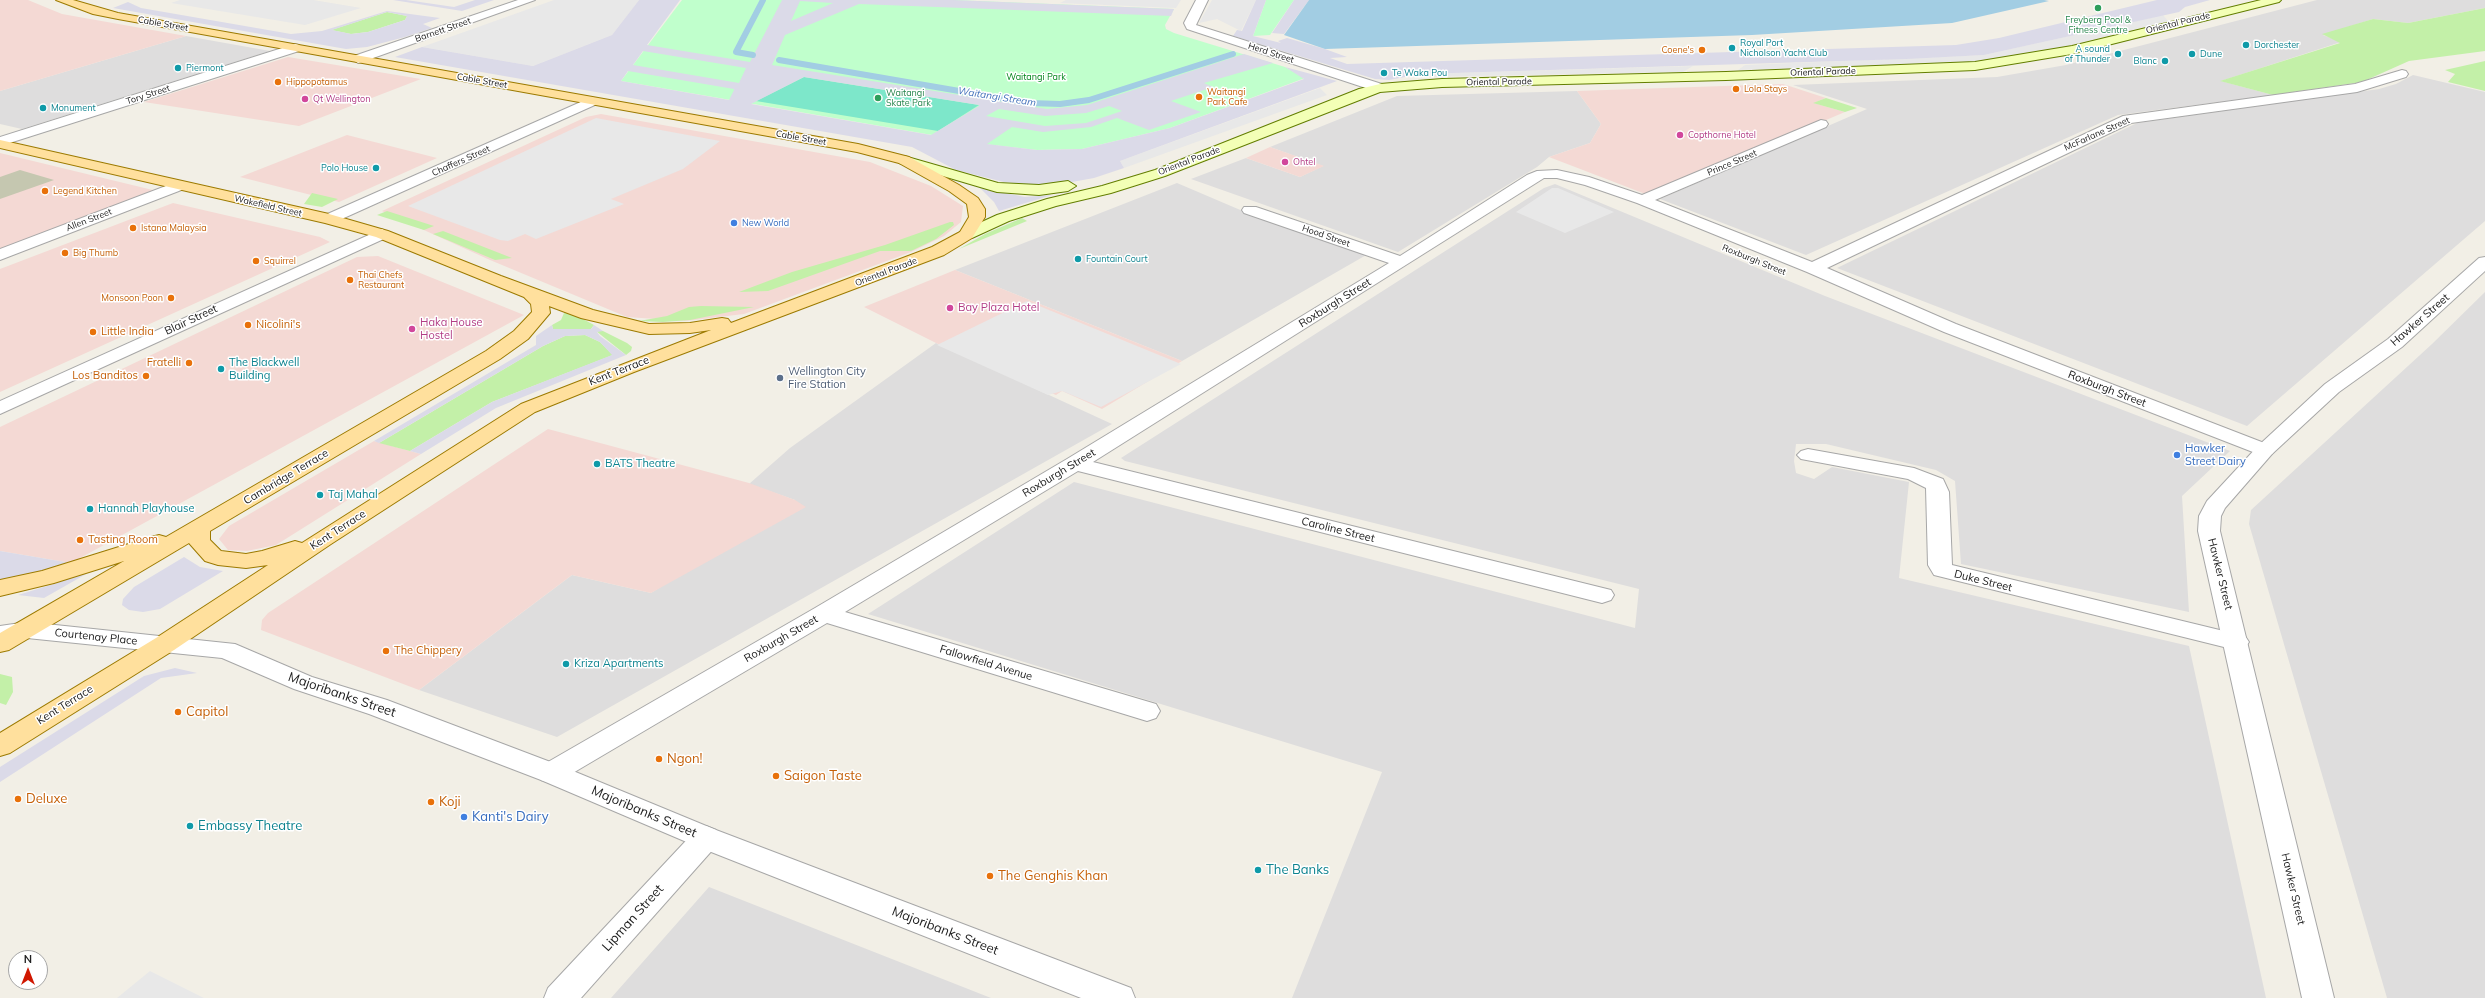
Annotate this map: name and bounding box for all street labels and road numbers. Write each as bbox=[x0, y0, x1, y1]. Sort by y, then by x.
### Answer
street label: Oriental Parade bbox=[2145, 10, 2211, 36]
street label: Cable Street bbox=[137, 14, 189, 34]
street label: Barnett Street bbox=[414, 15, 472, 45]
street label: Herd Street bbox=[1247, 41, 1295, 65]
street label: Oriental Parade bbox=[1790, 65, 1856, 79]
street label: Cable Street bbox=[456, 71, 508, 91]
street label: Oriental Parade bbox=[1466, 76, 1532, 88]
street label: Tory Street bbox=[125, 83, 171, 107]
street label: McFarlane Street bbox=[2063, 115, 2131, 153]
street label: Cable Street bbox=[775, 128, 827, 148]
street label: Chaffers Street bbox=[430, 143, 492, 179]
street label: Oriental Parade bbox=[1156, 144, 1222, 178]
street label: Prince Street bbox=[1706, 148, 1758, 178]
street label: Wakefield Street bbox=[233, 193, 303, 219]
street label: Allen Street bbox=[65, 206, 113, 234]
street label: Hood Street bbox=[1301, 223, 1351, 249]
street label: Roxburgh Street bbox=[1721, 242, 1787, 278]
street label: Oriental Parade bbox=[853, 255, 919, 289]
street label: Roxburgh Street bbox=[1296, 275, 1374, 331]
street label: Hawker Street bbox=[2388, 291, 2452, 349]
street label: Blair Street bbox=[163, 302, 219, 338]
street label: Kent Terrace bbox=[587, 353, 651, 389]
street label: Roxburgh Street bbox=[2066, 368, 2148, 410]
street label: Cambridge Terrace bbox=[241, 446, 331, 508]
street label: Roxburgh Street bbox=[1020, 446, 1098, 500]
street label: Kent Terrace bbox=[308, 507, 368, 553]
street label: Caroline Street bbox=[1300, 515, 1376, 545]
street label: Hawker Street bbox=[2205, 537, 2235, 611]
street label: Duke Street bbox=[1953, 567, 2013, 595]
street label: Roxburgh Street bbox=[742, 613, 820, 665]
street label: Courtenay Place bbox=[54, 626, 138, 648]
street label: Fallowfield Avenue bbox=[938, 643, 1034, 683]
street label: Majoribanks Street bbox=[286, 669, 398, 721]
street label: Kent Terrace bbox=[35, 683, 95, 727]
street label: Majoribanks Street bbox=[589, 783, 699, 841]
street label: Hawker Street bbox=[2278, 852, 2308, 926]
street label: Lipman Street bbox=[599, 882, 667, 954]
street label: Majoribanks Street bbox=[890, 903, 1000, 959]

